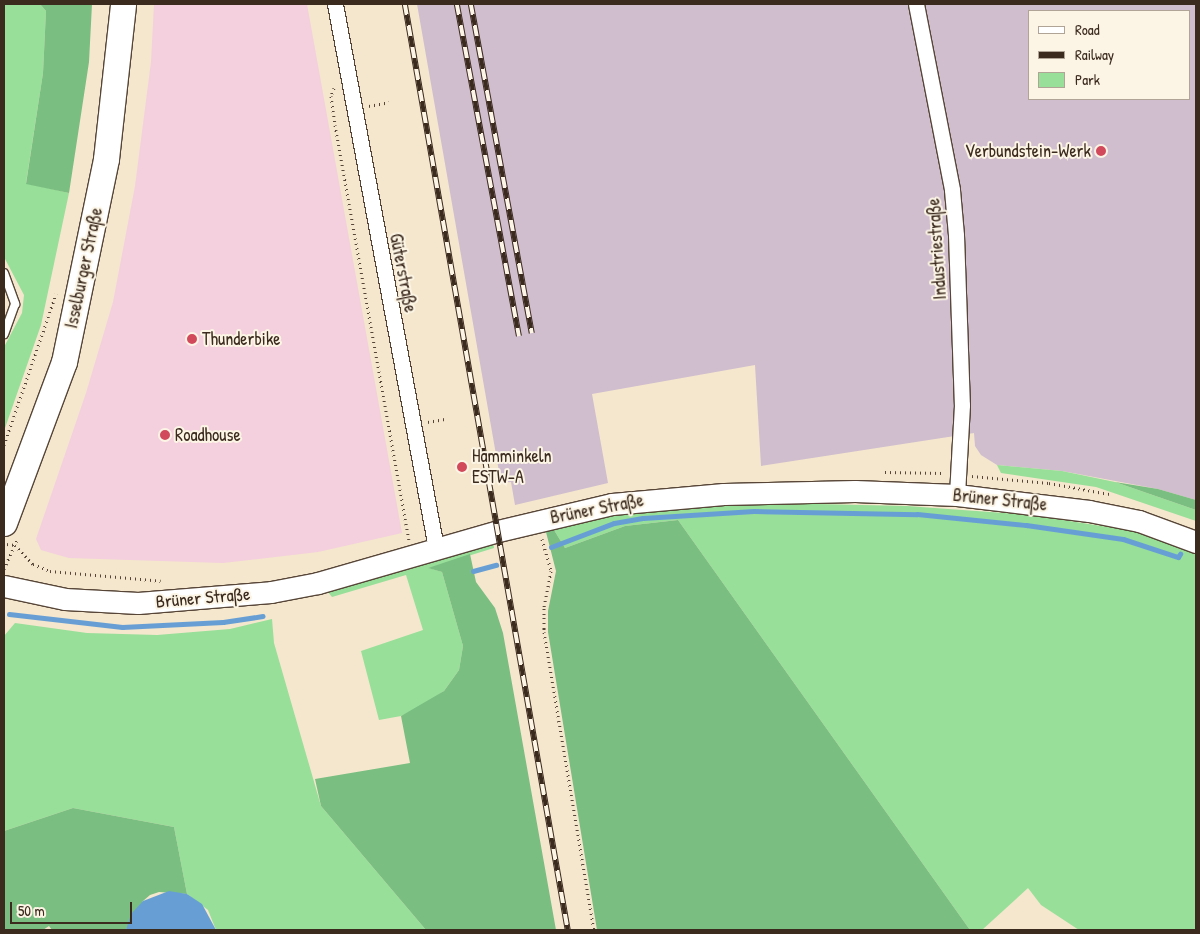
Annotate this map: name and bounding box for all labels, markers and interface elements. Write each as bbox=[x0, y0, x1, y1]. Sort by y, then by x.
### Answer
legend bbox=[1028, 10, 1190, 100]
text: Road bbox=[1075, 19, 1100, 40]
text: Railway bbox=[1075, 44, 1114, 65]
text: Park bbox=[1075, 69, 1100, 90]
place label: Verbundstein-Werk bbox=[965, 140, 1091, 162]
marker: Verbundstein-Werk bbox=[1095, 145, 1107, 157]
street label: Industriestraße bbox=[923, 198, 951, 300]
street label: Isselburger Straße bbox=[61, 206, 107, 330]
street label: Güterstraße bbox=[385, 232, 421, 314]
place label: Thunderbike bbox=[202, 328, 281, 350]
marker: Thunderbike bbox=[186, 333, 198, 345]
place label: Roadhouse bbox=[175, 424, 241, 446]
marker: Roadhouse bbox=[159, 429, 171, 441]
place label: Hamminkeln ESTW-A bbox=[472, 446, 552, 488]
marker: Hamminkeln ESTW-A bbox=[456, 461, 468, 473]
street label: Brüner Straße bbox=[952, 484, 1048, 516]
street label: Brüner Straße bbox=[548, 489, 646, 529]
street label: Brüner Straße bbox=[155, 583, 251, 613]
scale bar bbox=[12, 892, 135, 924]
text: 50 m bbox=[18, 900, 45, 921]

